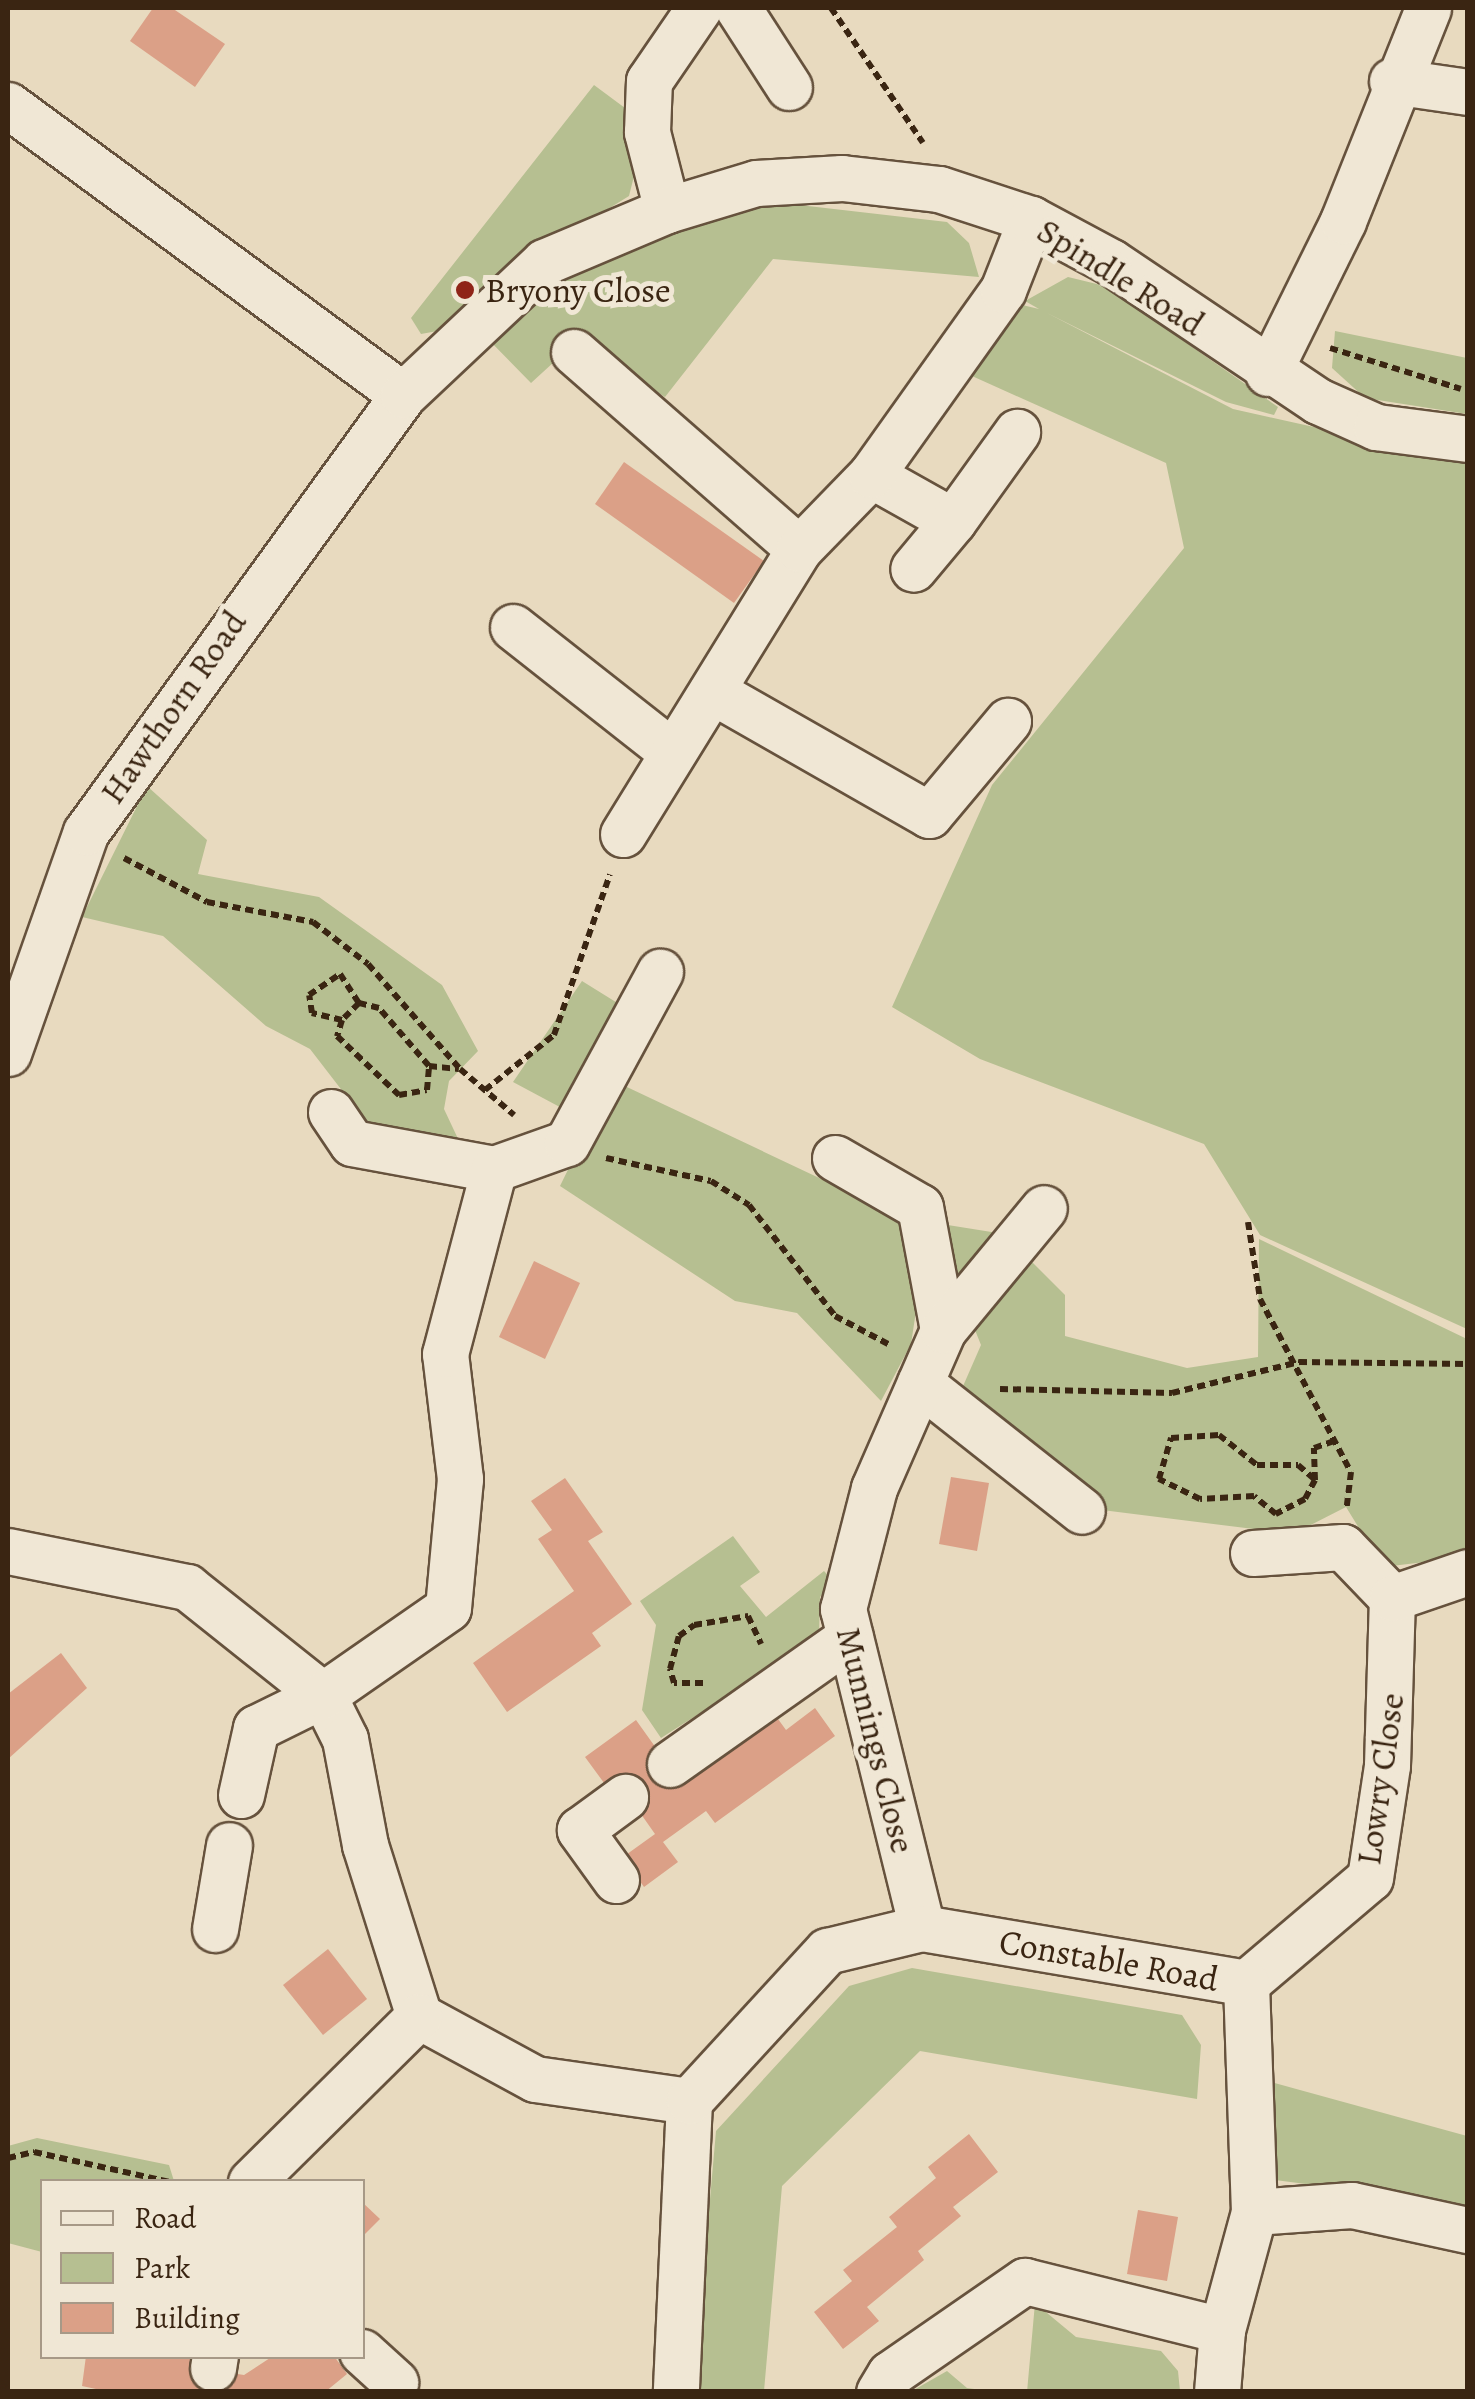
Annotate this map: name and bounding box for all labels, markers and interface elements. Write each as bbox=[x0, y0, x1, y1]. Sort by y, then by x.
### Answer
street label: Spindle Road bbox=[1030, 209, 1212, 345]
place label: Bryony Close bbox=[485, 269, 671, 311]
marker: Bryony Close bbox=[454, 279, 476, 301]
street label: Hawthorn Road bbox=[91, 602, 255, 812]
street label: Munnings Close bbox=[828, 1623, 924, 1857]
street label: Lowry Close bbox=[1347, 1690, 1413, 1868]
street label: Constable Road bbox=[996, 1920, 1222, 2000]
legend bbox=[40, 2179, 365, 2359]
text: Road bbox=[134, 2198, 196, 2238]
text: Park bbox=[134, 2248, 190, 2288]
text: Building bbox=[134, 2298, 240, 2338]

